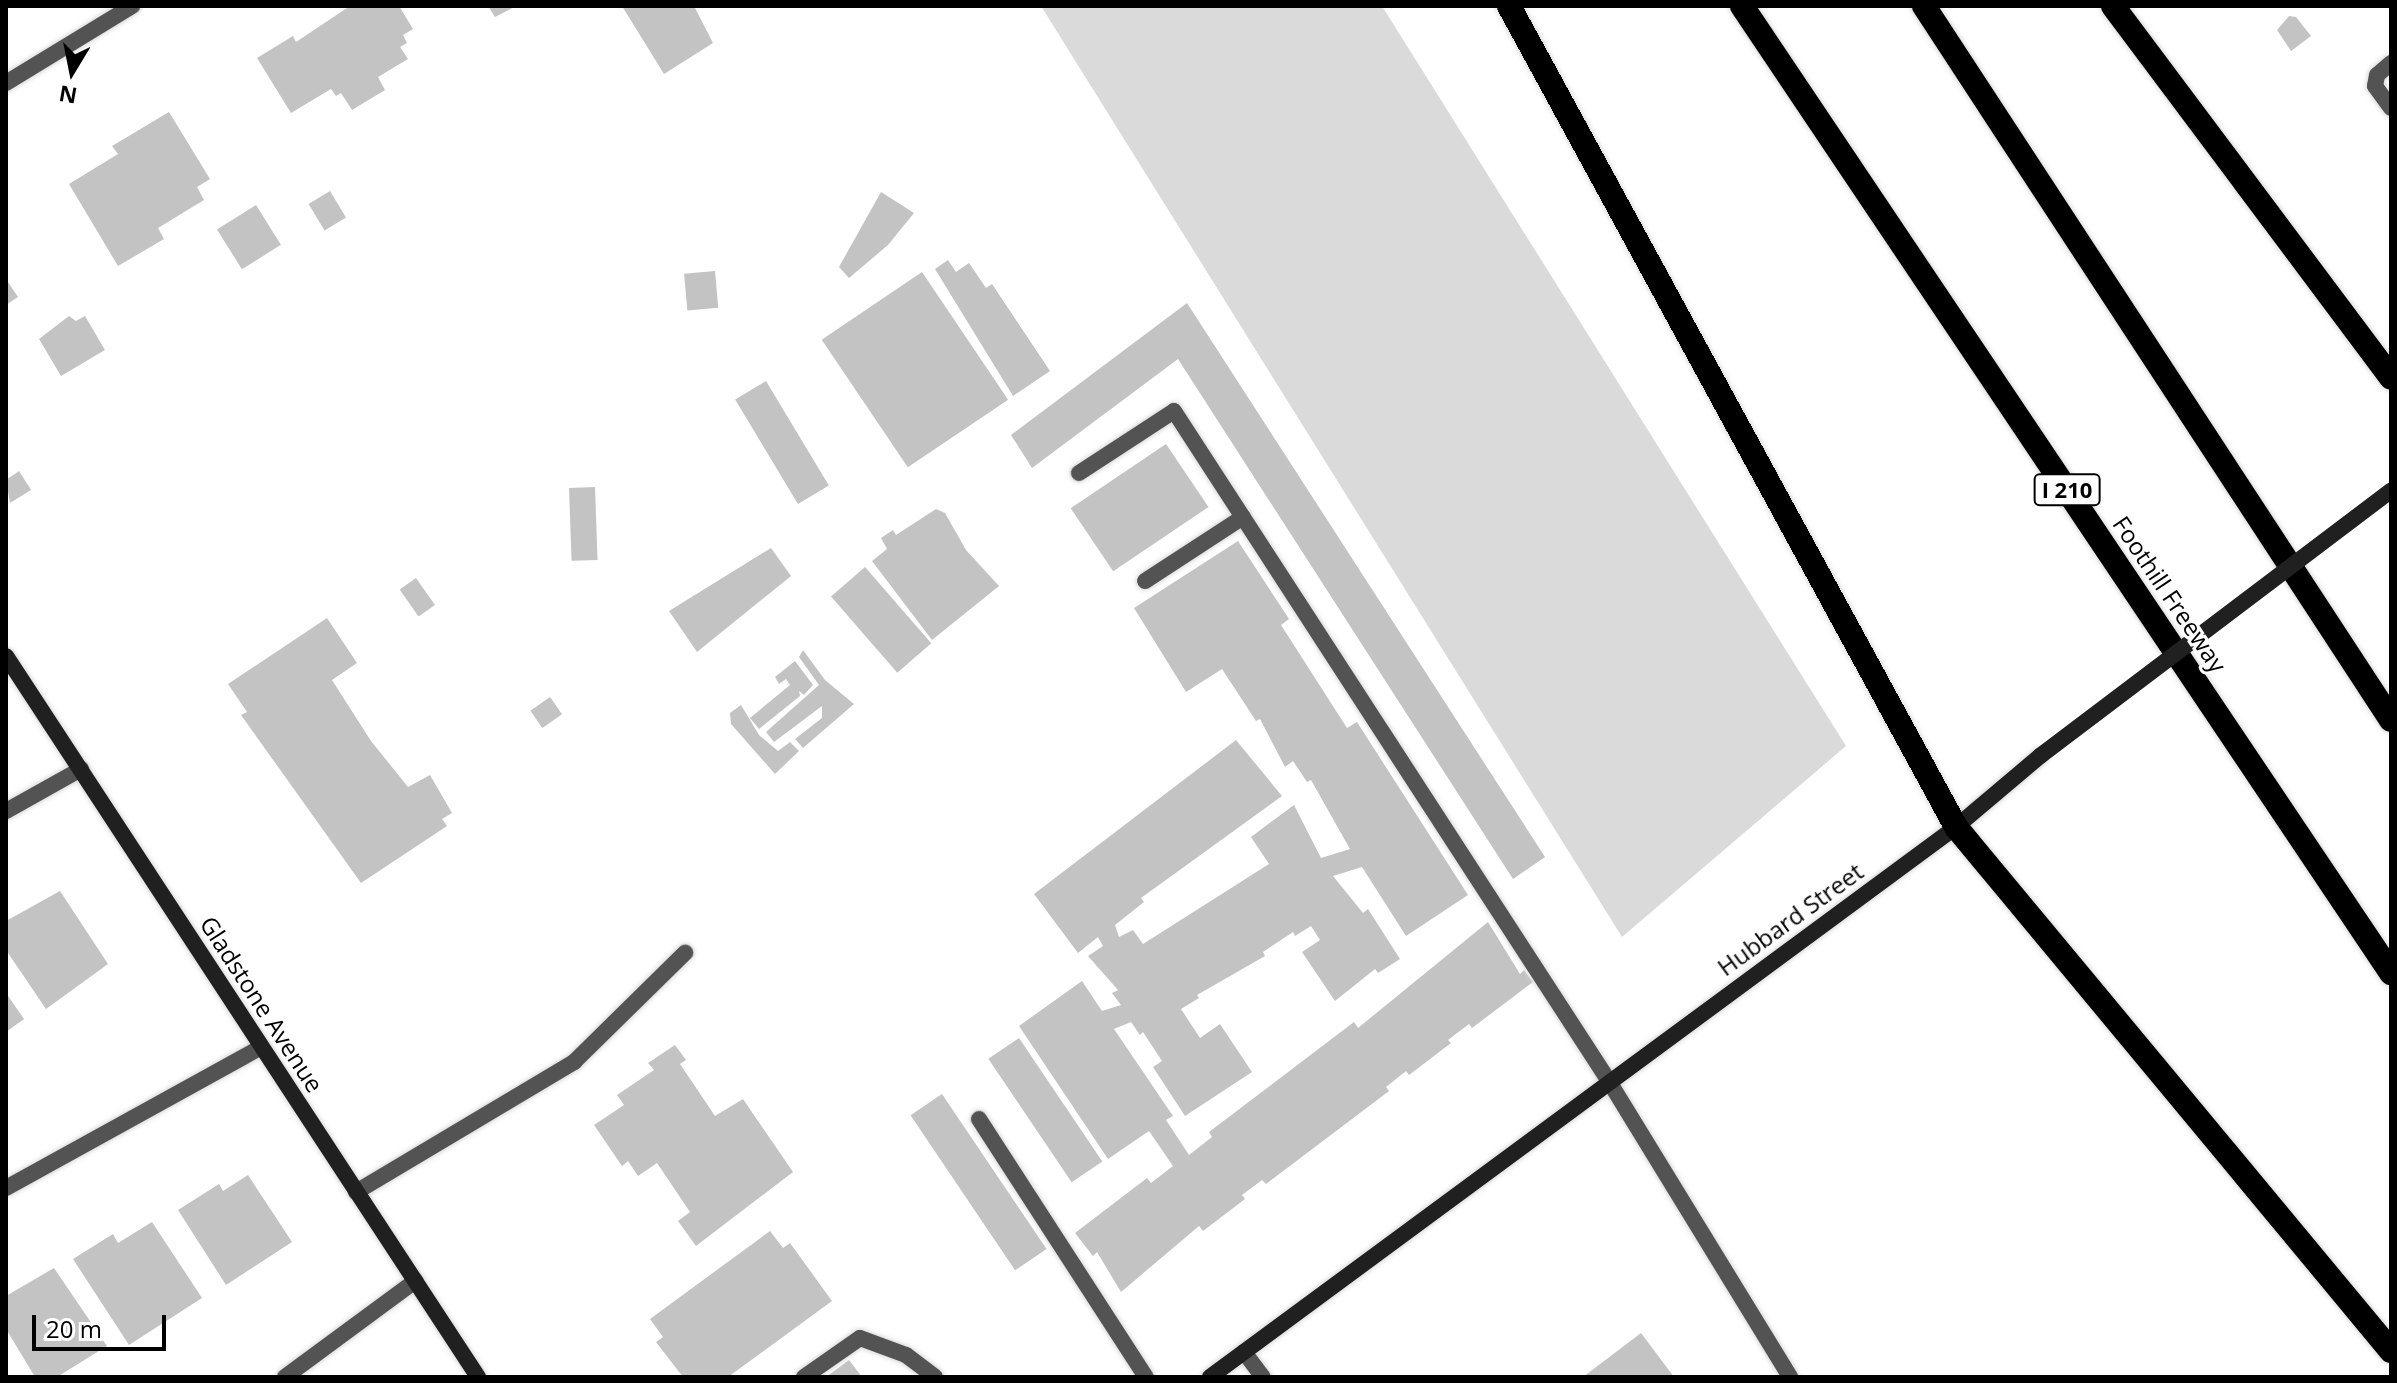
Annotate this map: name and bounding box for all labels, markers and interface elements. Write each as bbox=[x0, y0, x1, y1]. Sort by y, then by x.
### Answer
north arrow bbox=[32, 32, 112, 112]
text: N bbox=[56, 79, 79, 112]
road number: I 210 bbox=[2033, 472, 2101, 508]
street label: Foothill Freeway bbox=[2107, 510, 2233, 678]
street label: Hubbard Street bbox=[1712, 857, 1868, 981]
street label: Gladstone Avenue bbox=[194, 911, 330, 1097]
scale bar bbox=[36, 1299, 170, 1349]
text: 20 m bbox=[46, 1312, 102, 1345]

